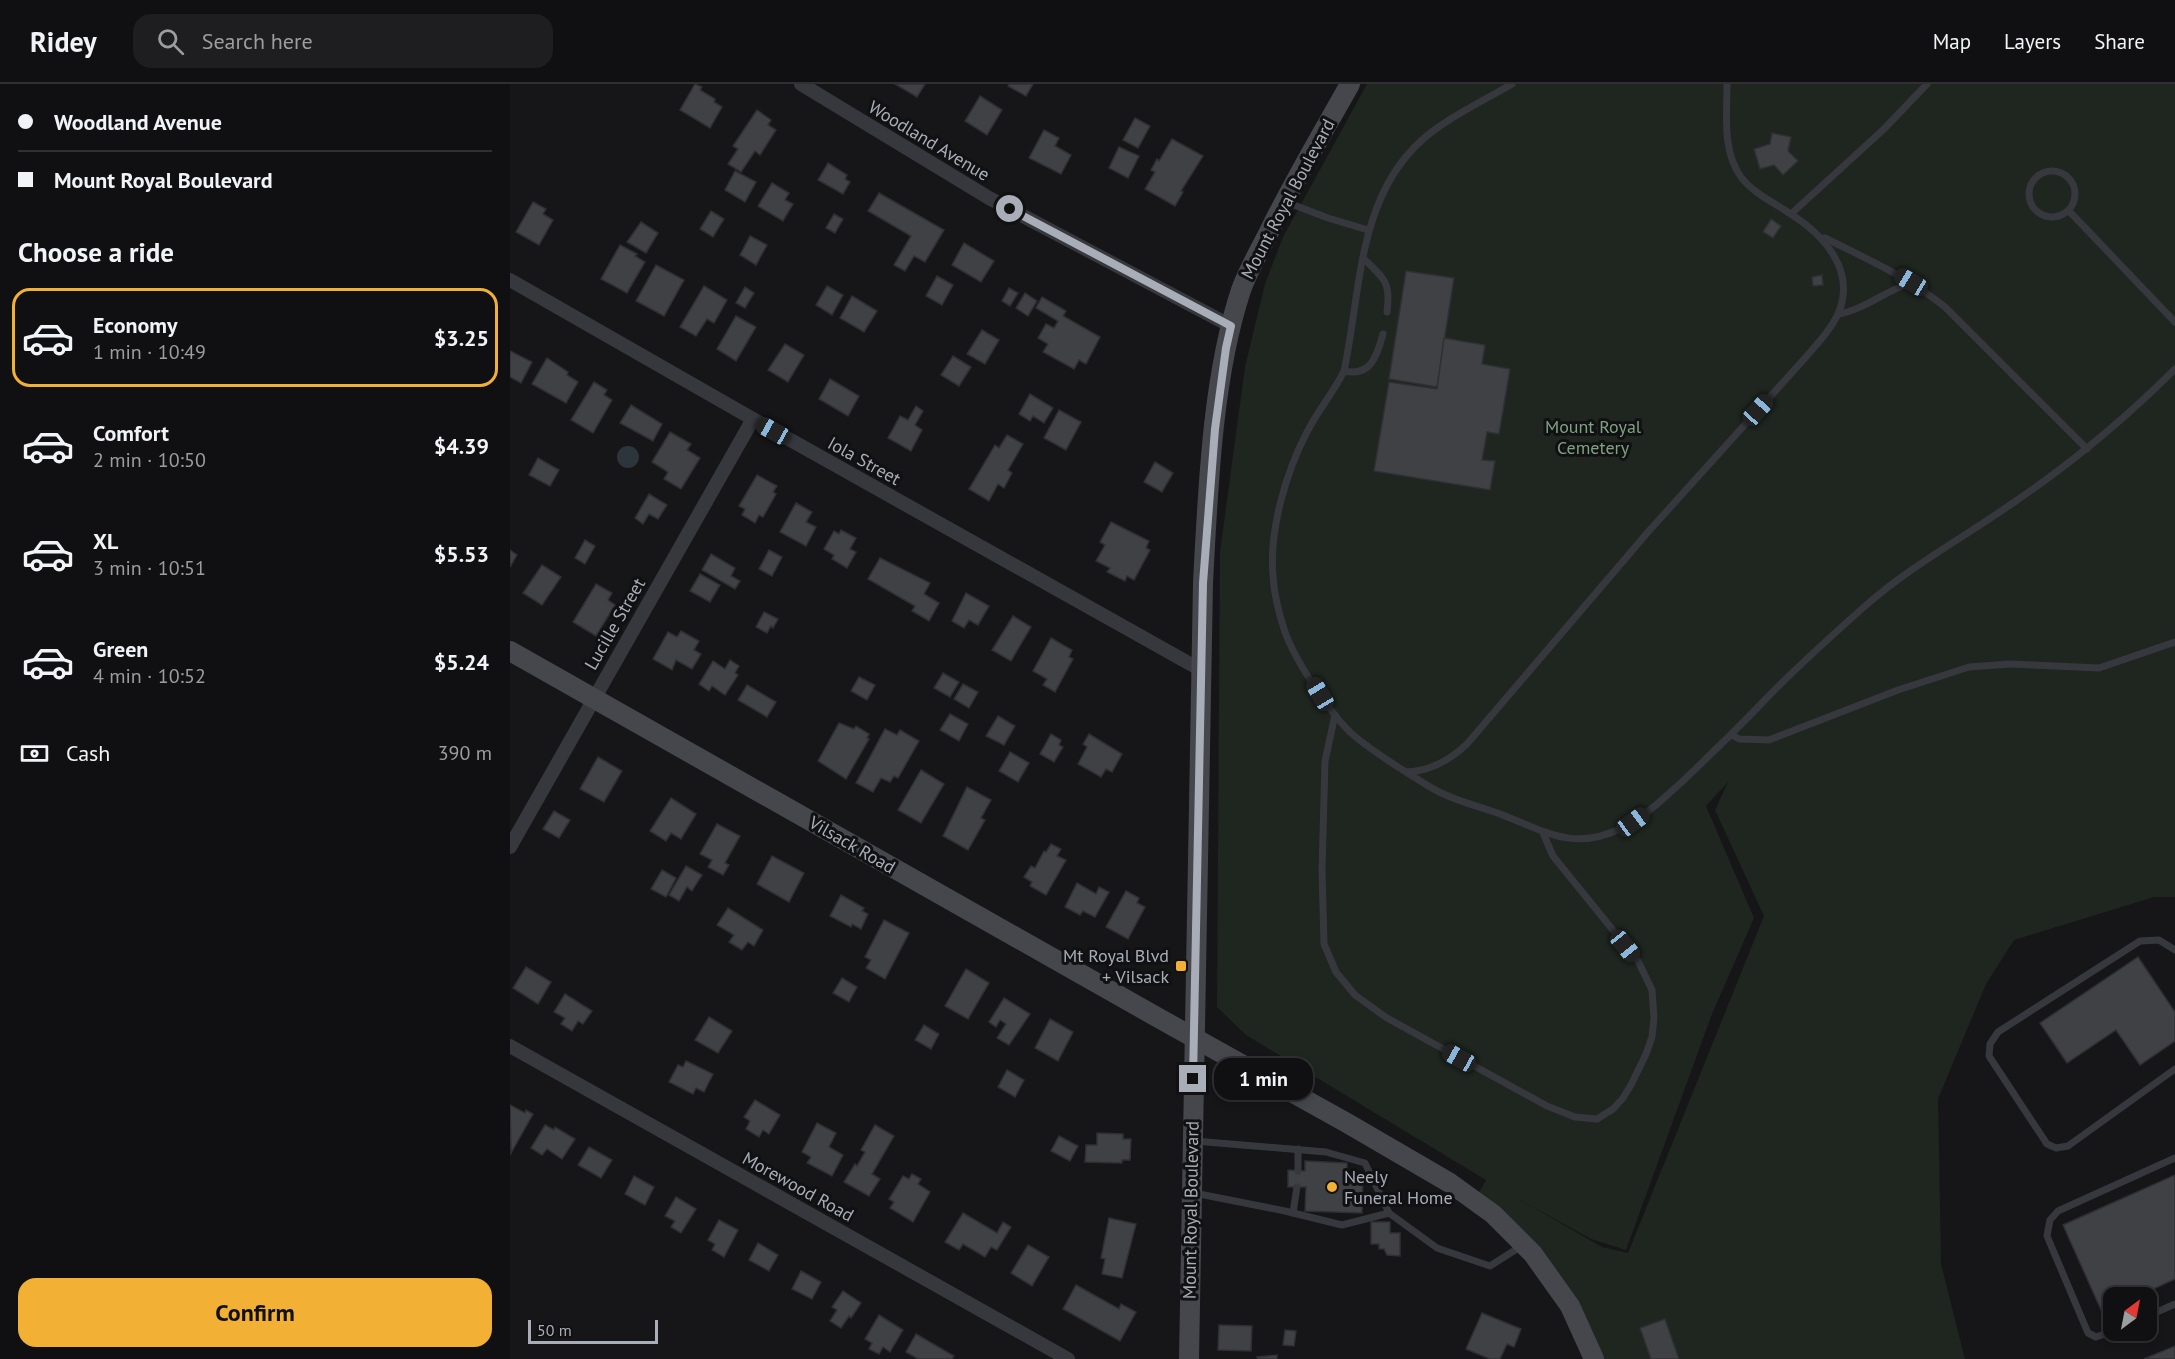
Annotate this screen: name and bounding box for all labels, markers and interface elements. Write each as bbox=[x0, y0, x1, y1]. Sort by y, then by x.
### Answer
search box bbox=[133, 14, 553, 68]
text: Ridey bbox=[30, 23, 97, 60]
icon: search bbox=[154, 25, 187, 58]
text: Search here bbox=[202, 27, 313, 55]
text: Map bbox=[1933, 28, 1971, 55]
text: Layers bbox=[2004, 28, 2061, 55]
text: Share bbox=[2094, 28, 2145, 55]
street label: Woodland Avenue bbox=[864, 95, 994, 186]
text: Woodland Avenue bbox=[54, 108, 222, 136]
street label: Mount Royal Boulevard bbox=[1236, 115, 1340, 283]
text: Mount Royal Boulevard bbox=[54, 166, 273, 194]
route start bbox=[996, 195, 1023, 222]
text: Choose a ride bbox=[18, 235, 174, 269]
car bbox=[1891, 265, 1931, 299]
icon: car bbox=[21, 311, 75, 365]
text: Economy bbox=[93, 311, 177, 339]
text: $3.25 bbox=[434, 324, 489, 352]
text: 1 min · 10:49 bbox=[93, 339, 206, 365]
car bbox=[1739, 391, 1777, 429]
car bbox=[753, 414, 793, 448]
park label: Mount Royal Cemetery bbox=[1545, 415, 1642, 459]
icon: car bbox=[21, 419, 75, 473]
text: Comfort bbox=[93, 419, 169, 447]
street label: Iola Street bbox=[824, 431, 905, 490]
text: $4.39 bbox=[434, 432, 489, 460]
text: 2 min · 10:50 bbox=[93, 447, 206, 473]
icon: car bbox=[21, 527, 75, 581]
text: XL bbox=[93, 527, 118, 555]
text: $5.53 bbox=[434, 540, 489, 568]
text: 3 min · 10:51 bbox=[93, 555, 206, 581]
street label: Lucille Street bbox=[579, 574, 650, 674]
icon: car bbox=[21, 635, 75, 689]
text: Green bbox=[93, 635, 148, 663]
text: $5.24 bbox=[434, 648, 489, 676]
text: 4 min · 10:52 bbox=[93, 663, 206, 689]
car bbox=[1303, 674, 1337, 714]
icon: cash bbox=[18, 737, 51, 770]
text: Cash bbox=[66, 739, 110, 767]
text: 390 m bbox=[438, 740, 492, 766]
car bbox=[1613, 804, 1653, 840]
street label: Vilsack Road bbox=[804, 810, 900, 879]
car bbox=[1607, 926, 1643, 966]
place label: Mt Royal Blvd + Vilsack bbox=[1063, 944, 1169, 988]
marker: Mt Royal Blvd + Vilsack bbox=[1174, 959, 1188, 973]
car bbox=[1439, 1041, 1479, 1075]
callout: 1 min bbox=[1214, 1058, 1313, 1100]
route end bbox=[1179, 1065, 1206, 1092]
text: 1 min bbox=[1239, 1066, 1288, 1092]
street label: Mount Royal Boulevard bbox=[1177, 1121, 1204, 1299]
street label: Morewood Road bbox=[738, 1146, 858, 1227]
place label: Neely Funeral Home bbox=[1344, 1165, 1453, 1209]
marker: Neely Funeral Home bbox=[1325, 1180, 1339, 1194]
button: Confirm bbox=[18, 1278, 492, 1347]
north arrow bbox=[2103, 1287, 2157, 1341]
map controls bbox=[2103, 1287, 2157, 1341]
scale bar bbox=[528, 1317, 658, 1344]
text: 50 m bbox=[537, 1320, 572, 1340]

